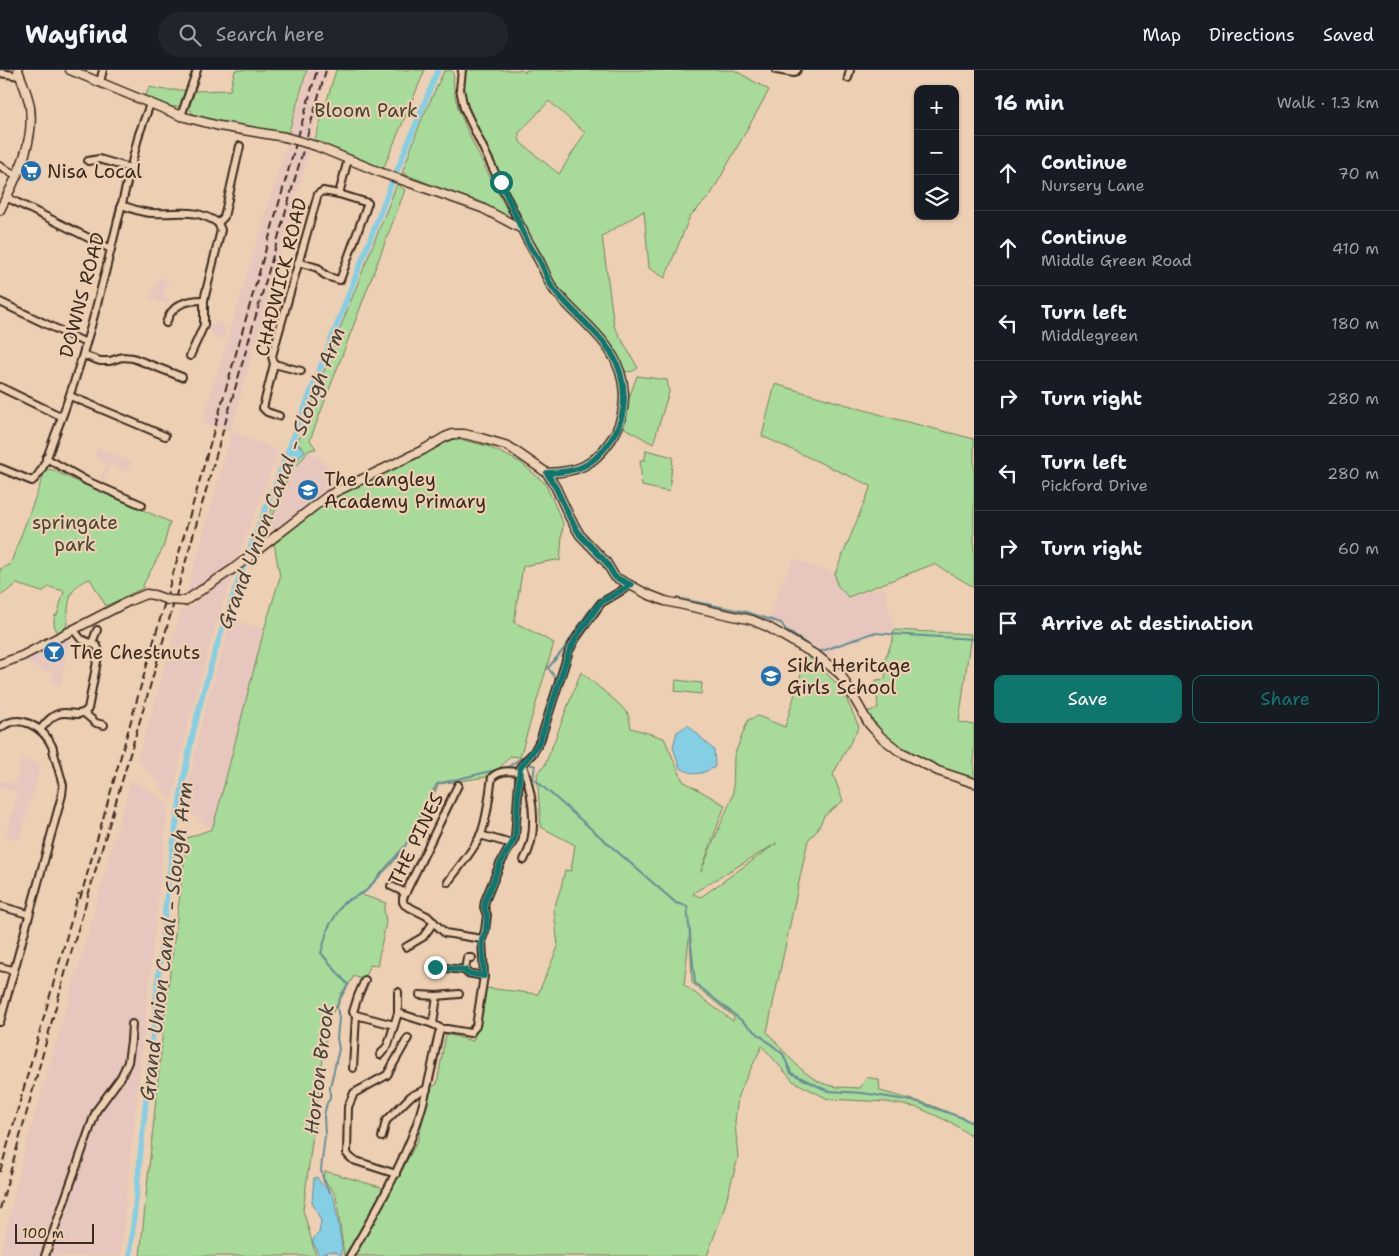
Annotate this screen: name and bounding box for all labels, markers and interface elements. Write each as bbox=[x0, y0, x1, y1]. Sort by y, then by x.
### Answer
search box bbox=[158, 12, 508, 57]
text: Wayfind bbox=[25, 19, 128, 51]
icon: search bbox=[176, 21, 204, 49]
text: Search here bbox=[216, 22, 324, 47]
text: Map bbox=[1143, 23, 1181, 47]
text: Directions bbox=[1209, 23, 1295, 47]
text: Saved bbox=[1323, 23, 1374, 47]
map controls bbox=[914, 85, 959, 220]
button: + bbox=[914, 85, 959, 130]
text: 16 min bbox=[994, 89, 1064, 117]
text: Walk · 1.3 km bbox=[1277, 92, 1379, 113]
park label: Bloom Park bbox=[314, 98, 418, 123]
button: − bbox=[914, 130, 959, 175]
text: Continue bbox=[1041, 150, 1127, 175]
supermarket icon: Nisa Local bbox=[19, 159, 43, 183]
place label: Nisa Local bbox=[47, 159, 142, 184]
icon: ahead bbox=[994, 159, 1022, 187]
text: 70 m bbox=[1338, 163, 1379, 184]
route start bbox=[490, 171, 513, 194]
button: layers bbox=[914, 175, 959, 220]
text: Nursery Lane bbox=[1041, 175, 1145, 196]
street label: CHADWICK ROAD bbox=[249, 195, 313, 359]
text: Continue bbox=[1041, 225, 1127, 250]
street label: DOWNS ROAD bbox=[53, 230, 111, 360]
icon: ahead bbox=[994, 234, 1022, 262]
text: 410 m bbox=[1332, 238, 1379, 259]
text: Middle Green Road bbox=[1041, 250, 1192, 271]
text: Turn left bbox=[1041, 300, 1127, 325]
icon: left bbox=[994, 309, 1022, 337]
text: 180 m bbox=[1331, 313, 1379, 334]
water label: Grand Union Canal - Slough Arm bbox=[211, 323, 351, 633]
text: Middlegreen bbox=[1041, 325, 1138, 346]
icon: right bbox=[994, 384, 1022, 412]
text: Turn right bbox=[1041, 386, 1142, 411]
text: 280 m bbox=[1327, 388, 1379, 409]
text: Turn left bbox=[1041, 450, 1127, 475]
icon: left bbox=[994, 459, 1022, 487]
text: 280 m bbox=[1327, 463, 1379, 484]
place label: The Langley Academy Primary bbox=[324, 467, 486, 514]
text: Pickford Drive bbox=[1041, 475, 1148, 496]
school or university icon: The Langley Academy Primary bbox=[296, 478, 320, 502]
park label: springate park bbox=[32, 510, 118, 557]
icon: right bbox=[994, 534, 1022, 562]
text: Turn right bbox=[1041, 536, 1142, 561]
text: 60 m bbox=[1338, 538, 1379, 559]
icon: arrive bbox=[994, 609, 1022, 637]
text: Arrive at destination bbox=[1041, 611, 1253, 636]
bar icon: The Chestnuts bbox=[42, 640, 66, 664]
place label: The Chestnuts bbox=[70, 640, 200, 665]
place label: Sikh Heritage Girls School bbox=[787, 653, 911, 700]
school or university icon: Sikh Heritage Girls School bbox=[759, 664, 783, 688]
button: Save bbox=[994, 675, 1182, 723]
button: Share bbox=[1192, 675, 1379, 723]
water label: Grand Union Canal - Slough Arm bbox=[134, 780, 198, 1102]
street label: THE PINES bbox=[383, 788, 449, 890]
route end bbox=[424, 956, 447, 979]
water label: Horton Brook bbox=[298, 1002, 340, 1136]
scale bar bbox=[15, 1221, 94, 1244]
text: 100 m bbox=[22, 1224, 64, 1242]

